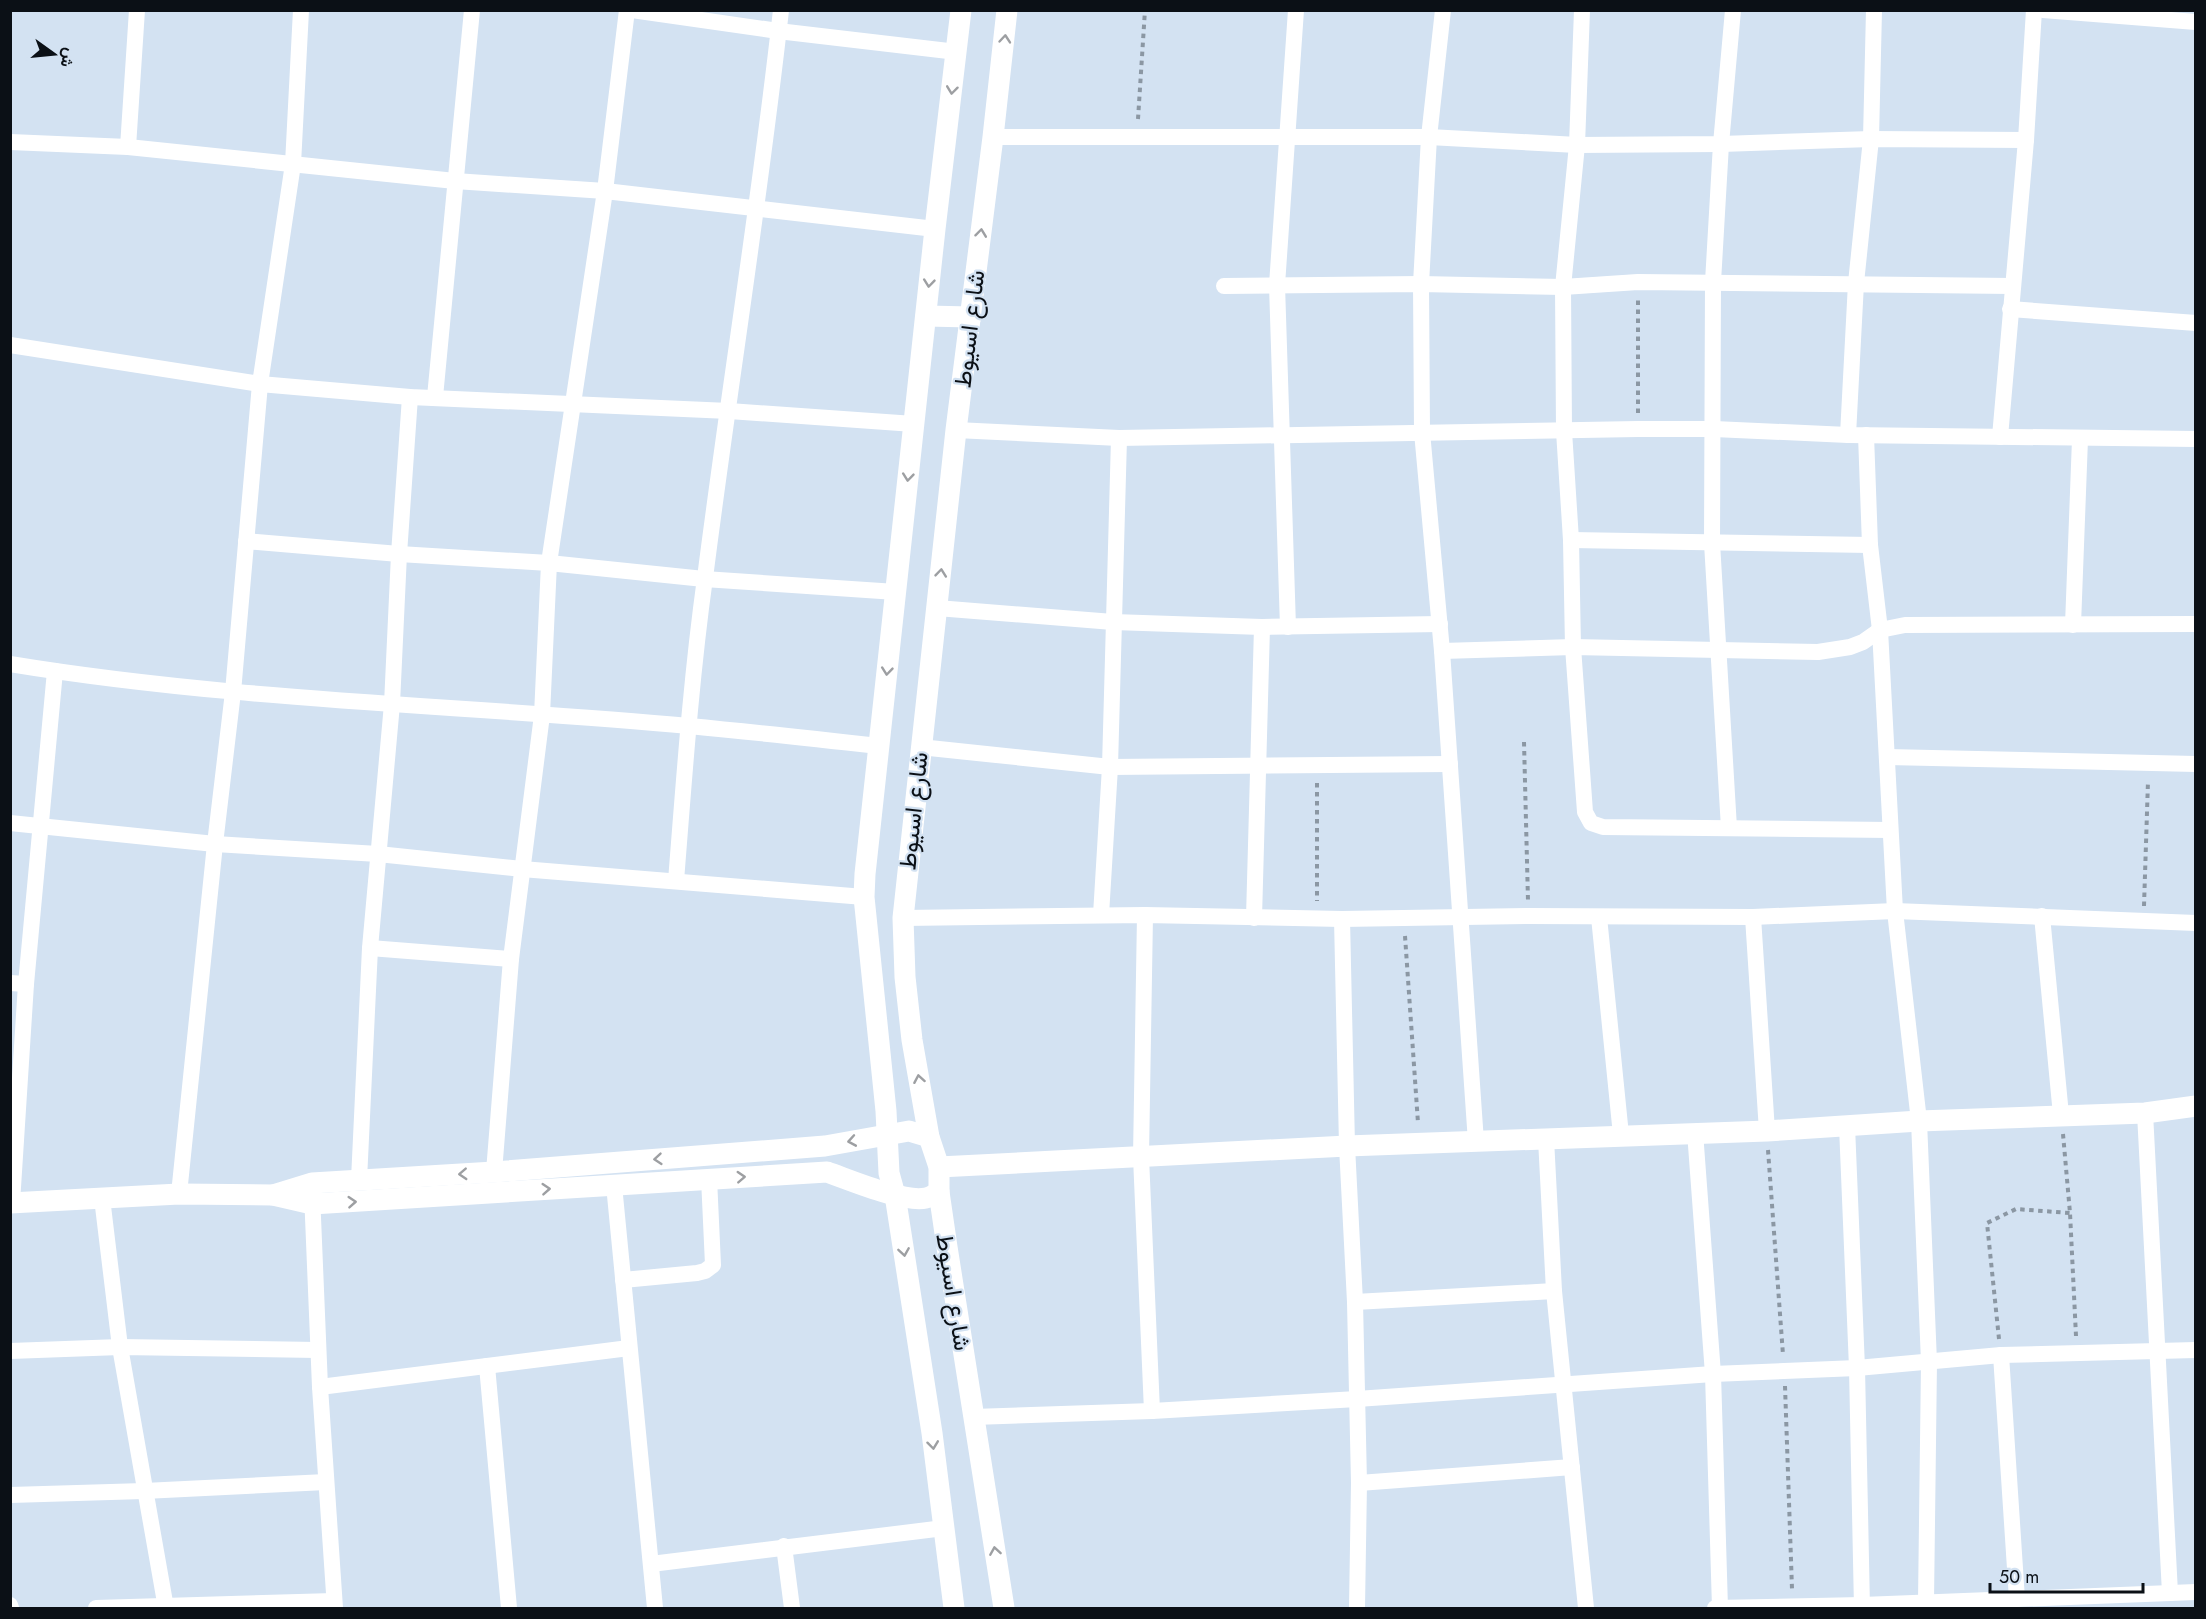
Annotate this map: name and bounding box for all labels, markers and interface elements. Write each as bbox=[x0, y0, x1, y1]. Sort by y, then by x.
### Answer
north arrow bbox=[24, 24, 84, 84]
one-way arrow bbox=[998, 35, 1011, 44]
text: ش bbox=[54, 45, 82, 70]
one-way arrow bbox=[947, 85, 959, 94]
one-way arrow bbox=[975, 228, 987, 238]
street label: شارع اسيوط bbox=[944, 268, 994, 390]
one-way arrow bbox=[923, 279, 936, 288]
one-way arrow bbox=[902, 472, 915, 482]
one-way arrow bbox=[934, 568, 947, 577]
one-way arrow bbox=[881, 666, 894, 675]
street label: شارع اسيوط bbox=[889, 750, 937, 872]
one-way arrow bbox=[913, 1075, 926, 1085]
one-way arrow bbox=[847, 1135, 857, 1147]
one-way arrow bbox=[653, 1152, 662, 1165]
one-way arrow bbox=[459, 1168, 468, 1181]
one-way arrow bbox=[737, 1171, 746, 1184]
one-way arrow bbox=[542, 1183, 551, 1196]
one-way arrow bbox=[347, 1195, 356, 1208]
street label: شارع اسيوط bbox=[927, 1231, 981, 1353]
one-way arrow bbox=[898, 1248, 910, 1257]
one-way arrow bbox=[927, 1441, 939, 1450]
one-way arrow bbox=[989, 1546, 1001, 1555]
scale bar bbox=[1990, 1556, 2143, 1594]
text: 50 m bbox=[1999, 1564, 2039, 1590]

